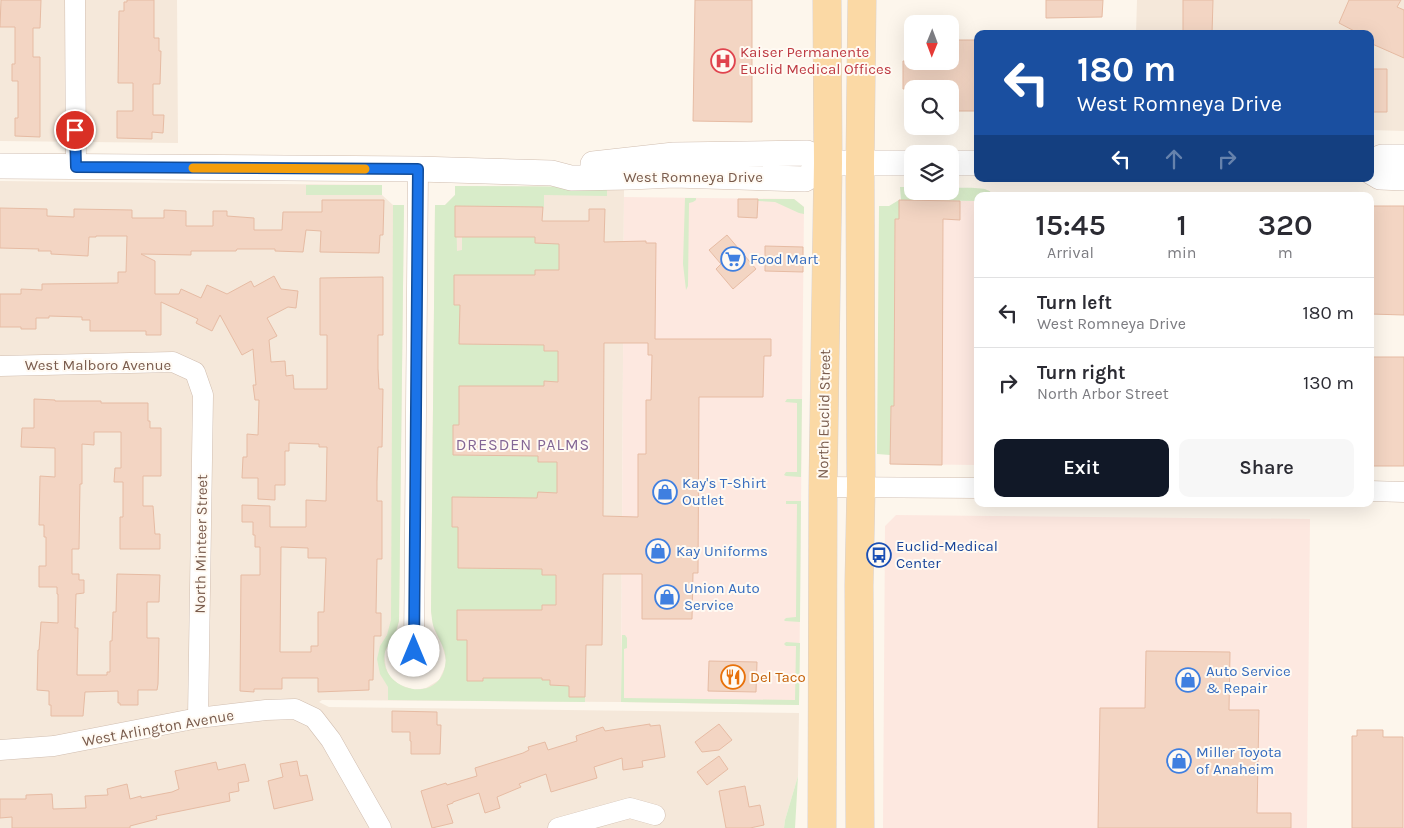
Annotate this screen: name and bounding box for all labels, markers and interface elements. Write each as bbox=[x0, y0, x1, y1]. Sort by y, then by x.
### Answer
north arrow bbox=[904, 15, 959, 70]
map controls bbox=[904, 15, 959, 200]
place label: Kaiser Permanente Euclid Medical Offices bbox=[740, 43, 892, 78]
hospital icon: Kaiser Permanente Euclid Medical Offices bbox=[710, 48, 736, 74]
text: 180 m bbox=[1077, 49, 1176, 90]
icon: left bbox=[994, 50, 1059, 115]
button: search bbox=[904, 80, 959, 135]
text: West Romneya Drive bbox=[1077, 91, 1282, 117]
pin bbox=[54, 109, 96, 151]
icon: arrive bbox=[61, 116, 89, 144]
button: layers bbox=[904, 145, 959, 200]
icon: left bbox=[1107, 145, 1135, 173]
icon: ahead bbox=[1160, 145, 1188, 173]
icon: right bbox=[1213, 145, 1241, 173]
street label: West Romneya Drive bbox=[623, 168, 763, 186]
text: 15:45 bbox=[1035, 207, 1106, 243]
text: 1 bbox=[1176, 207, 1187, 243]
text: 320 bbox=[1258, 207, 1313, 243]
text: Arrival bbox=[1047, 243, 1094, 262]
text: min bbox=[1167, 243, 1196, 262]
text: m bbox=[1278, 243, 1293, 262]
supermarket icon: Food Mart bbox=[720, 246, 746, 272]
place label: Food Mart bbox=[750, 250, 819, 268]
text: Turn left bbox=[1037, 292, 1112, 314]
icon: left bbox=[994, 299, 1022, 327]
text: 180 m bbox=[1302, 302, 1354, 324]
text: West Romneya Drive bbox=[1037, 314, 1186, 333]
street label: North Euclid Street bbox=[814, 349, 834, 479]
street label: West Malboro Avenue bbox=[25, 356, 171, 374]
text: Turn right bbox=[1037, 362, 1126, 384]
icon: right bbox=[994, 369, 1022, 397]
text: 130 m bbox=[1303, 372, 1354, 394]
text: North Arbor Street bbox=[1037, 384, 1169, 403]
district label: DRESDEN PALMS bbox=[456, 435, 590, 454]
button: Exit bbox=[994, 439, 1169, 497]
button: Share bbox=[1179, 439, 1354, 497]
street label: North Minteer Street bbox=[191, 474, 211, 614]
place label: Kay's T-Shirt Outlet bbox=[682, 474, 767, 509]
shop icon: Kay's T-Shirt Outlet bbox=[652, 479, 678, 505]
place label: Euclid-Medical Center bbox=[896, 537, 998, 572]
shop icon: Kay Uniforms bbox=[645, 538, 671, 564]
place label: Kay Uniforms bbox=[676, 542, 768, 560]
bus stop icon: Euclid-Medical Center bbox=[866, 542, 892, 568]
place label: Union Auto Service bbox=[684, 579, 760, 614]
shop icon: Union Auto Service bbox=[654, 584, 680, 610]
position arrow bbox=[387, 624, 439, 676]
place label: Auto Service & Repair bbox=[1206, 662, 1291, 697]
restaurant icon: Del Taco bbox=[720, 664, 746, 690]
shop icon: Auto Service & Repair bbox=[1175, 667, 1201, 693]
place label: Del Taco bbox=[750, 668, 806, 686]
street label: West Arlington Avenue bbox=[81, 706, 235, 750]
place label: Miller Toyota of Anaheim bbox=[1196, 743, 1282, 778]
shop icon: Miller Toyota of Anaheim bbox=[1166, 748, 1192, 774]

